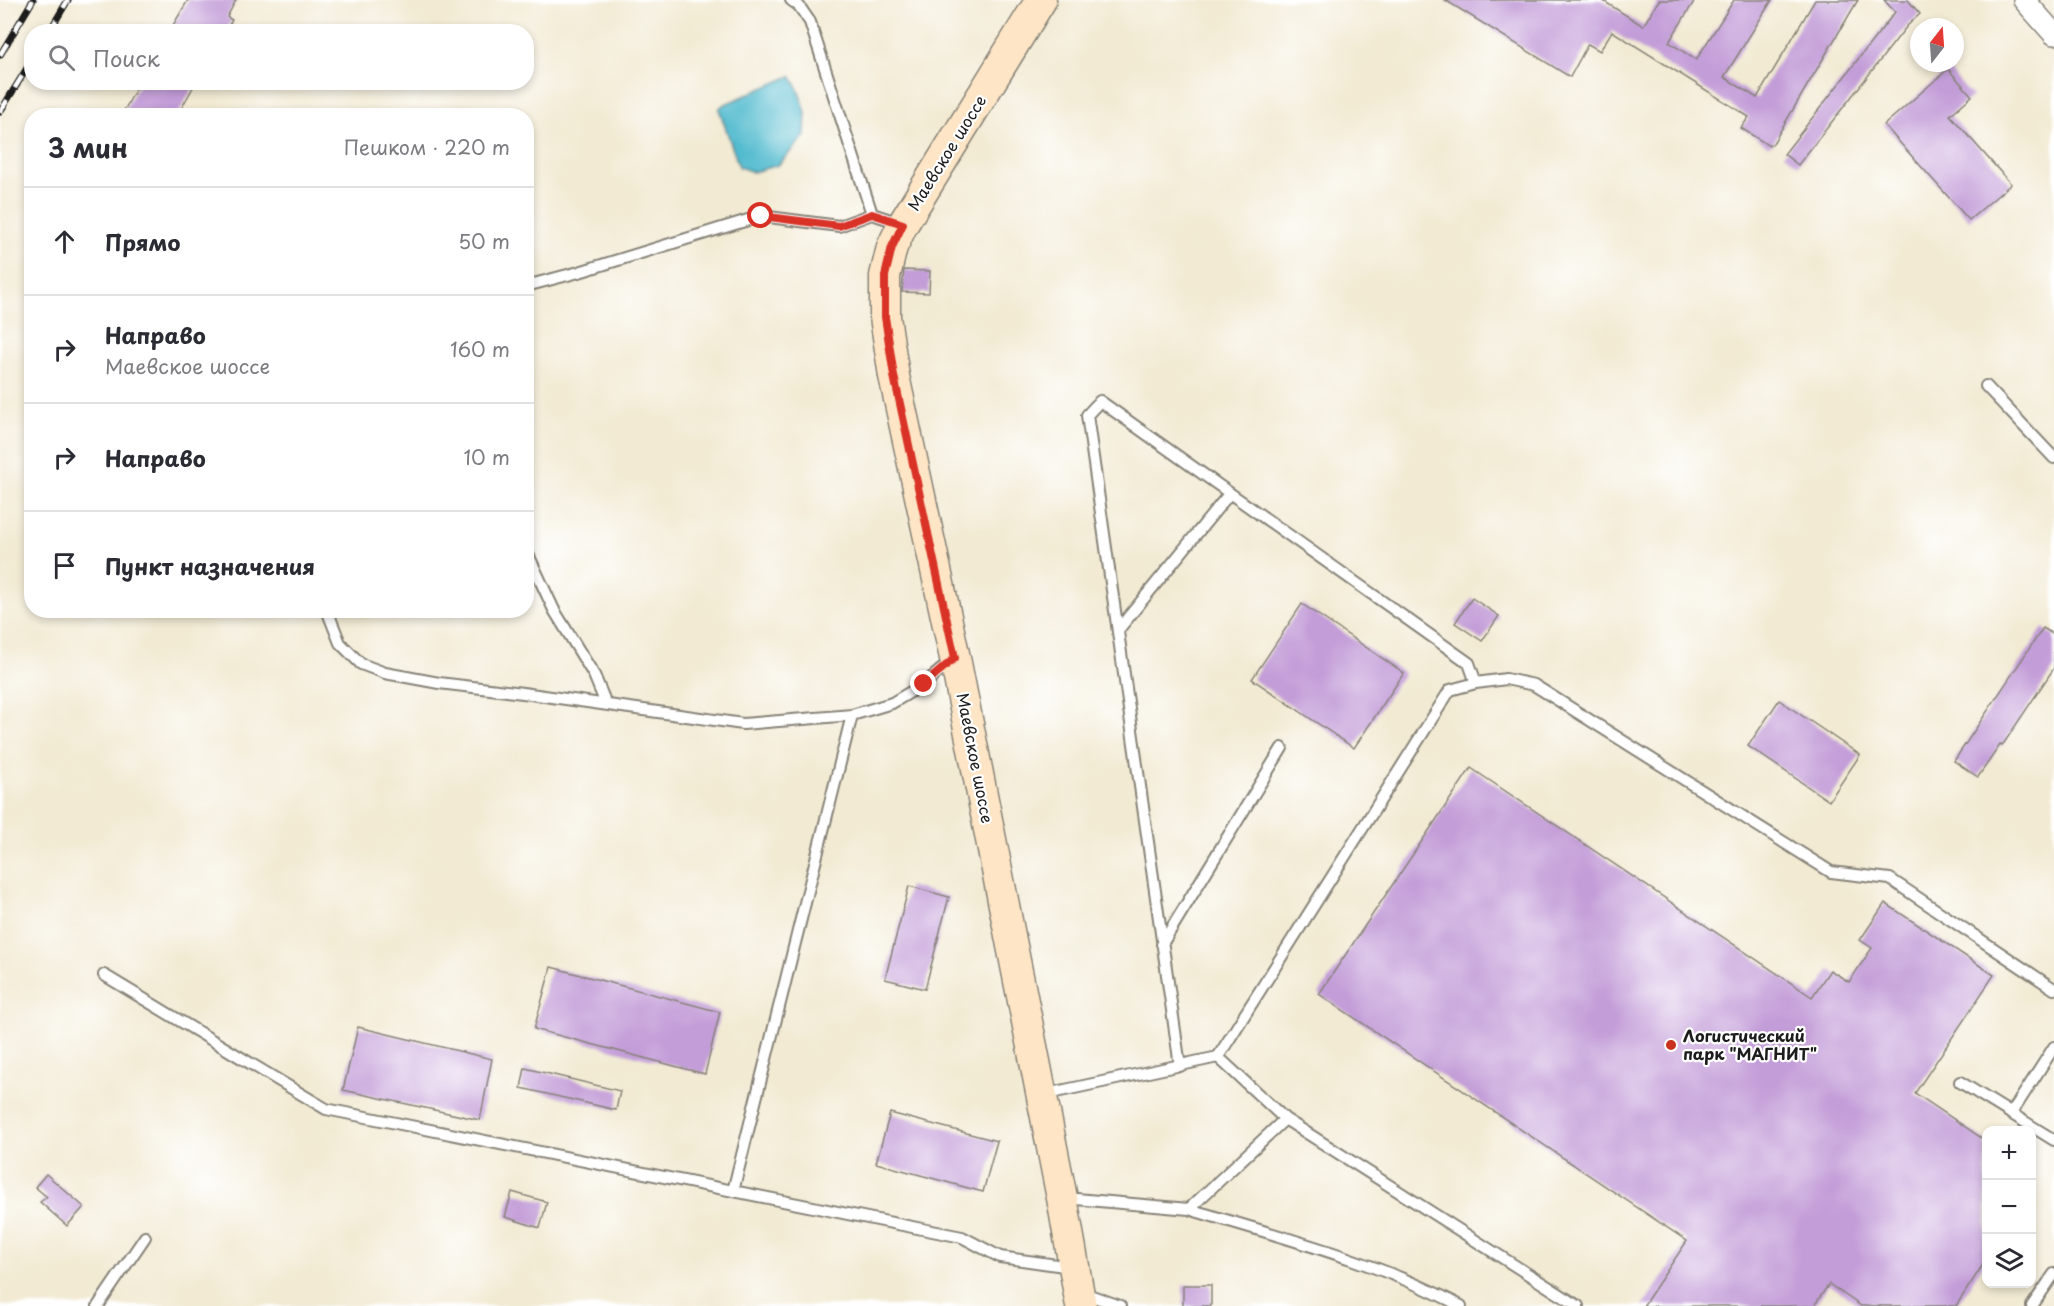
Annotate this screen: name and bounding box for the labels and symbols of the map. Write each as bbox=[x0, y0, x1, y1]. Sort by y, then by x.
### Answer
north arrow bbox=[1910, 18, 1964, 72]
street label: Маевское шоссе bbox=[901, 90, 991, 215]
route start bbox=[747, 202, 773, 228]
route end bbox=[910, 670, 936, 696]
street label: Маевское шоссе bbox=[952, 691, 1000, 825]
place label: Логистический парк "МАГНИТ" bbox=[1683, 1023, 1817, 1065]
marker: Логистический парк "МАГНИТ" bbox=[1664, 1038, 1678, 1052]

